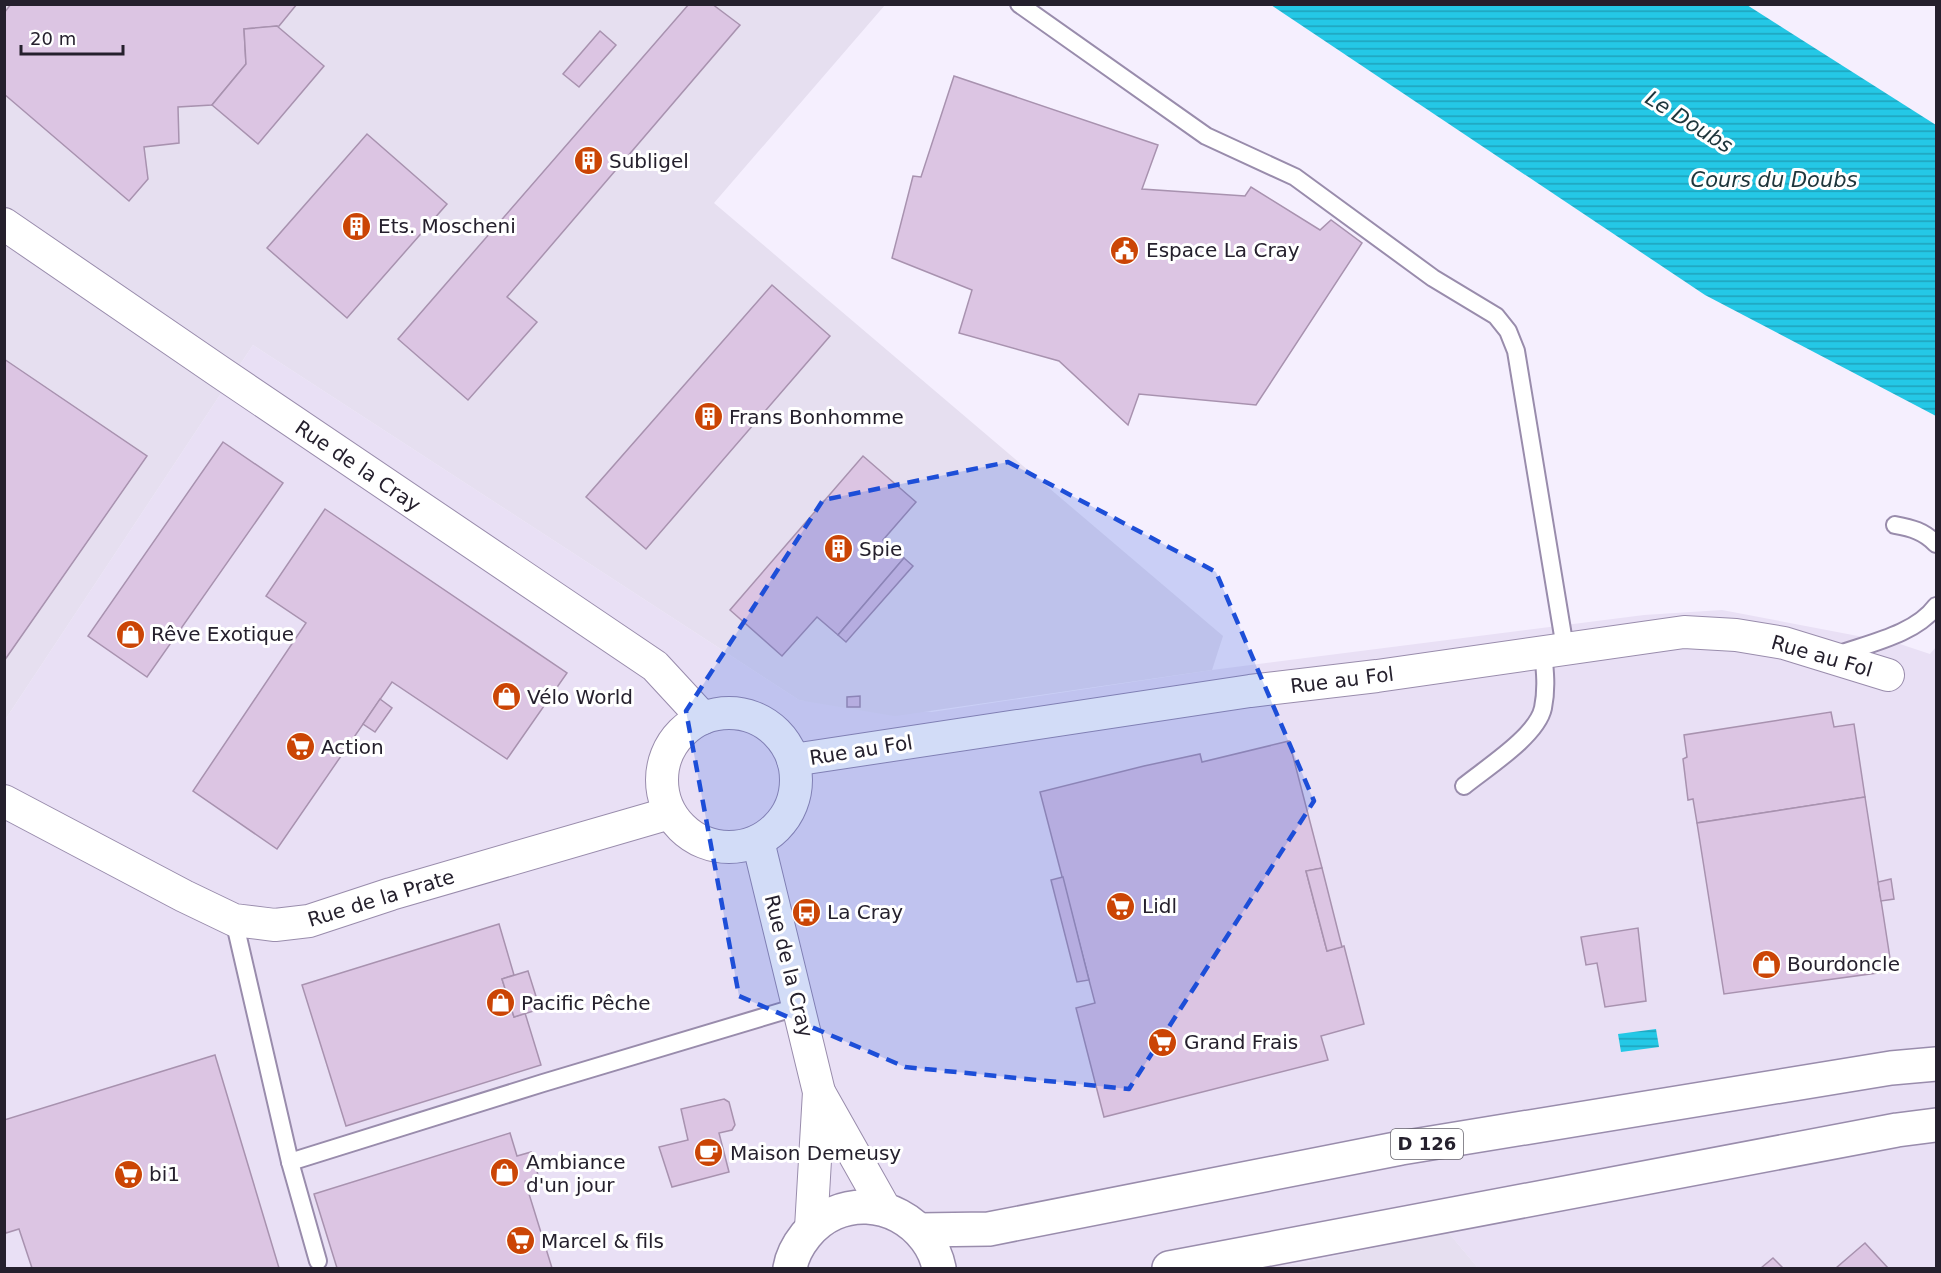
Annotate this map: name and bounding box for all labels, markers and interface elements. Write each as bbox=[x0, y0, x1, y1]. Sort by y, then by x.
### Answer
scale bar bbox=[21, 18, 123, 56]
text: 20 m bbox=[30, 28, 76, 49]
water label: Le Doubs bbox=[1641, 86, 1737, 158]
building icon: Subligel bbox=[572, 145, 604, 177]
place label: Subligel bbox=[609, 149, 689, 173]
water label: Cours du Doubs bbox=[1691, 168, 1858, 192]
building icon: Ets. Moscheni bbox=[341, 210, 373, 242]
place label: Ets. Moscheni bbox=[378, 214, 516, 238]
public building icon: Espace La Cray bbox=[1109, 234, 1141, 266]
place label: Espace La Cray bbox=[1146, 238, 1300, 262]
building icon: Frans Bonhomme bbox=[692, 401, 724, 433]
place label: Frans Bonhomme bbox=[729, 405, 904, 429]
street label: Rue de la Cray bbox=[291, 415, 425, 517]
building icon: Spie bbox=[822, 533, 854, 565]
place label: Spie bbox=[859, 537, 902, 561]
shop icon: Rêve Exotique bbox=[114, 618, 146, 650]
place label: Rêve Exotique bbox=[151, 622, 294, 646]
street label: Rue au Fol bbox=[1769, 630, 1875, 682]
street label: Rue au Fol bbox=[1289, 662, 1395, 698]
shop icon: Vélo World bbox=[490, 681, 522, 713]
place label: Vélo World bbox=[527, 685, 633, 709]
street label: Rue au Fol bbox=[808, 730, 914, 770]
supermarket icon: Action bbox=[284, 731, 316, 763]
place label: Action bbox=[321, 735, 384, 759]
street label: Rue de la Prate bbox=[305, 864, 457, 932]
supermarket icon: Lidl bbox=[1105, 890, 1137, 922]
street label: Rue de la Cray bbox=[760, 892, 818, 1040]
place label: Lidl bbox=[1142, 894, 1177, 918]
bus stop icon: La Cray bbox=[790, 896, 822, 928]
place label: La Cray bbox=[827, 900, 903, 924]
shop icon: Bourdoncle bbox=[1750, 948, 1782, 980]
place label: Bourdoncle bbox=[1787, 952, 1900, 976]
shop icon: Pacific Pêche bbox=[484, 987, 516, 1019]
place label: Pacific Pêche bbox=[521, 991, 651, 1015]
supermarket icon: Grand Frais bbox=[1147, 1026, 1179, 1058]
place label: Grand Frais bbox=[1184, 1030, 1298, 1054]
road number: D 126 bbox=[1391, 1129, 1463, 1159]
cafe icon: Maison Demeusy bbox=[693, 1137, 725, 1169]
place label: Maison Demeusy bbox=[730, 1141, 901, 1165]
place label: Ambiance d'un jour bbox=[526, 1150, 626, 1197]
shop icon: Ambiance d'un jour bbox=[489, 1157, 521, 1189]
supermarket icon: bi1 bbox=[112, 1158, 144, 1190]
place label: bi1 bbox=[149, 1162, 180, 1186]
supermarket icon: Marcel & fils bbox=[504, 1225, 536, 1257]
place label: Marcel & fils bbox=[541, 1229, 664, 1253]

